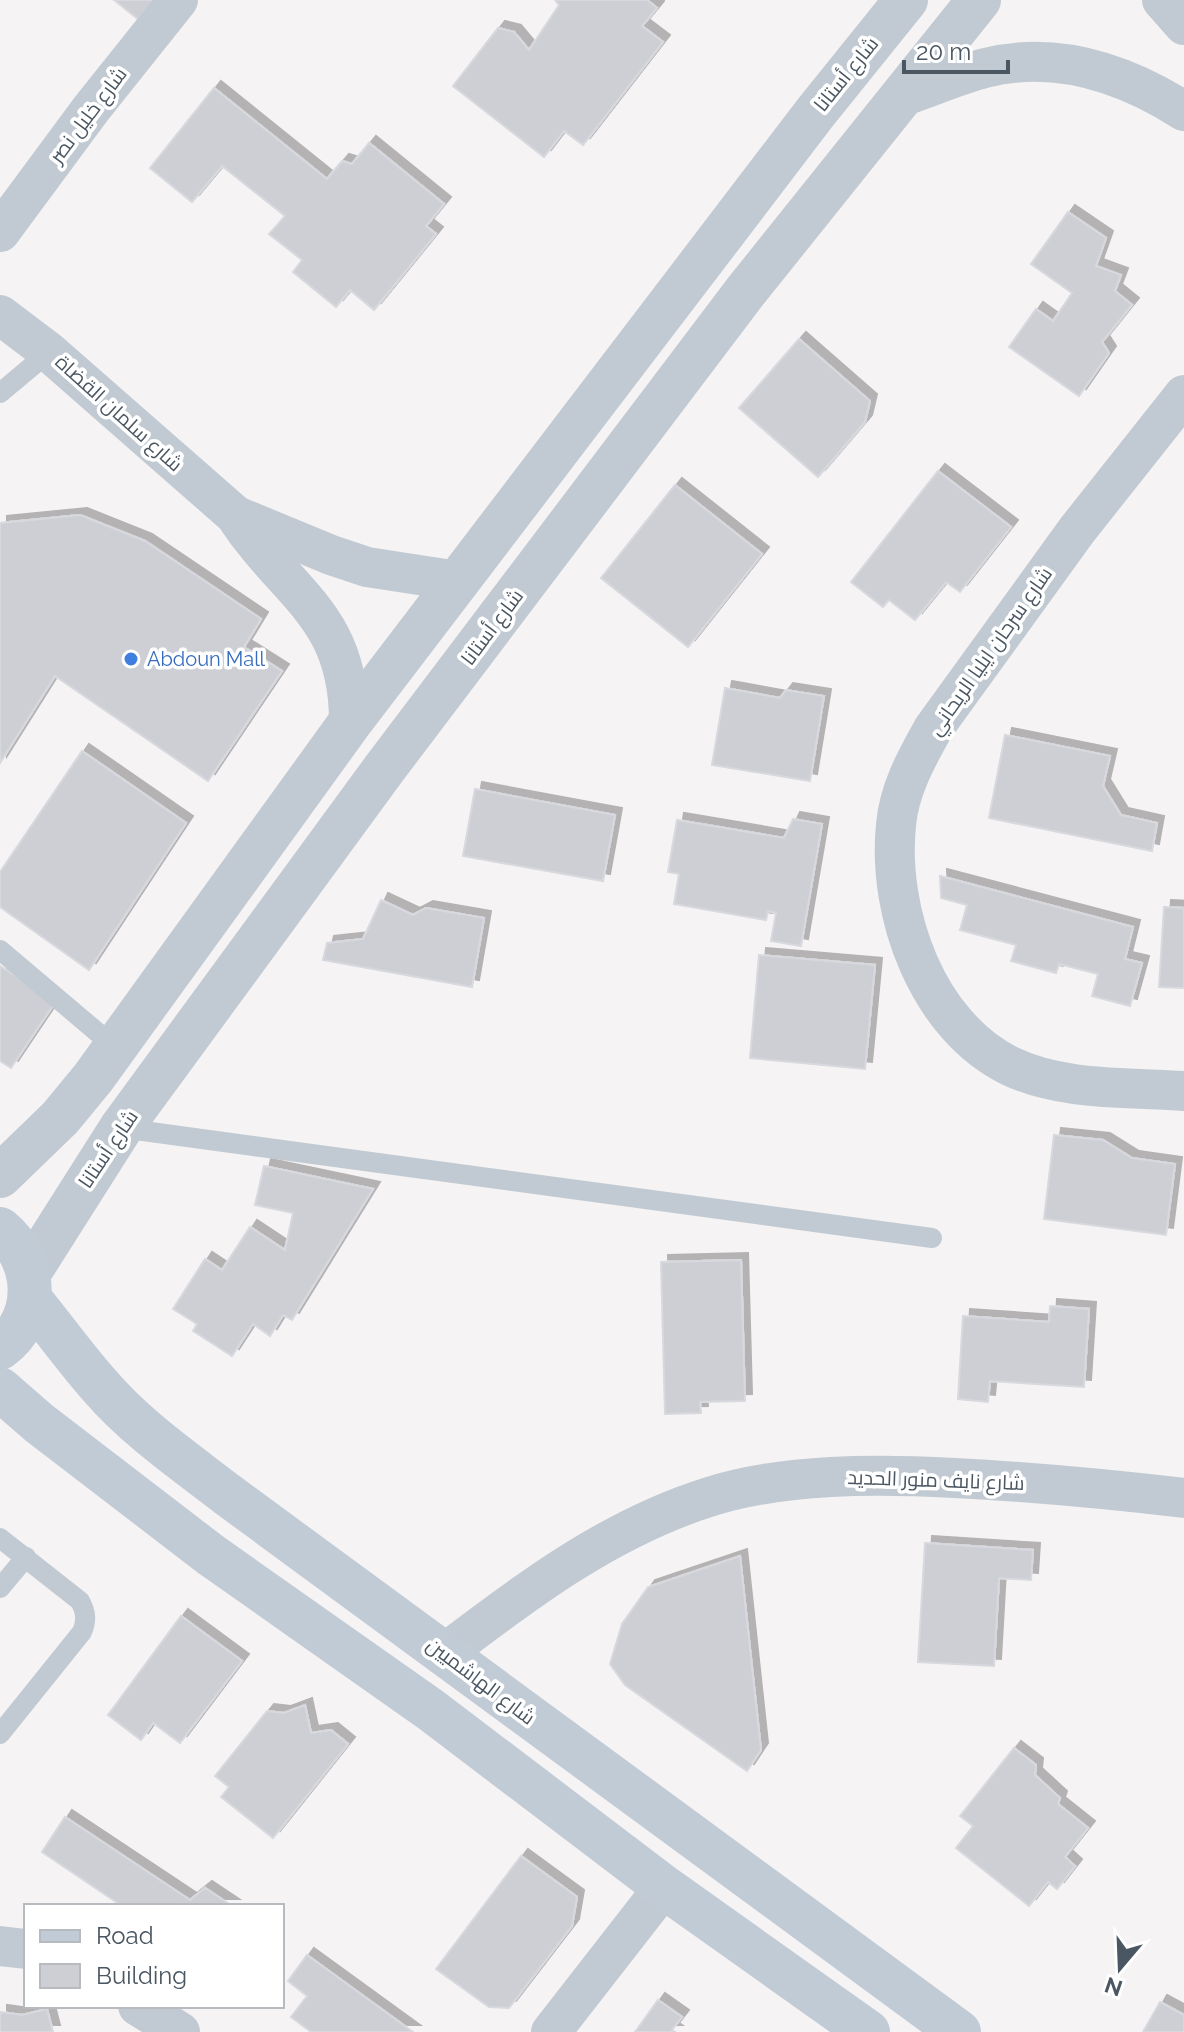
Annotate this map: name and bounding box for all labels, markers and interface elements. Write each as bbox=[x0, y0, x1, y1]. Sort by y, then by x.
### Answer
scale bar bbox=[904, 24, 1008, 74]
street label: شارع أستانا bbox=[809, 32, 885, 117]
text: 20 m bbox=[916, 37, 971, 66]
street label: شارع خليل نصر bbox=[44, 62, 133, 170]
street label: شارع سلمان القضاة bbox=[49, 350, 187, 478]
street label: شارع سرحان ايليا الريحاني bbox=[923, 562, 1060, 742]
street label: شارع أستانا bbox=[456, 584, 530, 671]
place label: Abdoun Mall bbox=[147, 647, 266, 671]
marker: Abdoun Mall bbox=[122, 650, 140, 668]
street label: شارع أستانا bbox=[73, 1105, 144, 1194]
street label: شارع نايف منور الحديد bbox=[847, 1465, 1025, 1497]
street label: شارع الهاشميين bbox=[421, 1632, 540, 1731]
legend bbox=[24, 1904, 284, 2008]
text: Road bbox=[96, 1921, 154, 1950]
north arrow bbox=[1080, 1928, 1160, 2008]
text: Building bbox=[96, 1961, 187, 1990]
text: N bbox=[1101, 1972, 1126, 2002]

